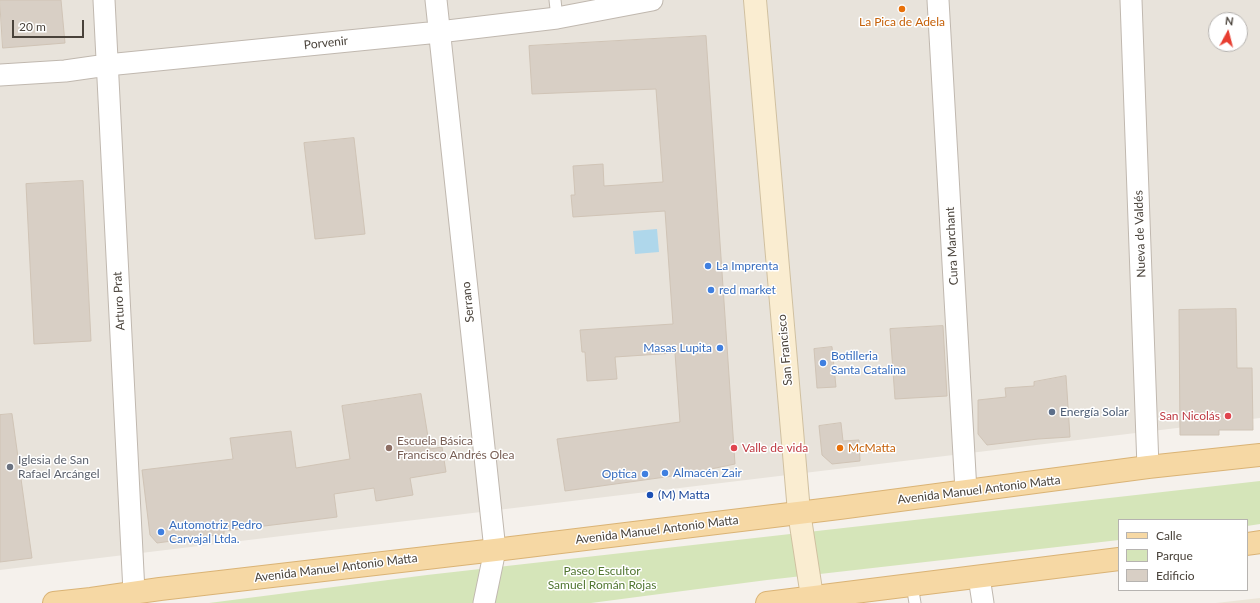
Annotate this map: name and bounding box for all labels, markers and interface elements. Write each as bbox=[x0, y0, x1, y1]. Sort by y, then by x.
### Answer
marker: La Pica de Adela bbox=[897, 4, 907, 14]
scale bar bbox=[14, 12, 86, 38]
north arrow bbox=[1208, 12, 1248, 52]
text: N bbox=[1224, 14, 1234, 28]
place label: La Pica de Adela bbox=[859, 15, 945, 29]
text: 20 m bbox=[19, 19, 46, 34]
street label: Porvenir bbox=[303, 34, 349, 52]
street label: Nueva de Valdés bbox=[1131, 190, 1149, 278]
street label: Cura Marchant bbox=[943, 207, 961, 285]
place label: La Imprenta bbox=[716, 259, 778, 273]
marker: La Imprenta bbox=[703, 261, 713, 271]
street label: Arturo Prat bbox=[110, 271, 128, 331]
street label: Serrano bbox=[459, 281, 477, 323]
place label: red market bbox=[719, 283, 776, 297]
marker: red market bbox=[706, 285, 716, 295]
street label: San Francisco bbox=[775, 314, 795, 386]
place label: Masas Lupita bbox=[643, 341, 712, 355]
marker: Masas Lupita bbox=[715, 343, 725, 353]
place label: Botilleria Santa Catalina bbox=[831, 349, 906, 377]
marker: Botilleria Santa Catalina bbox=[818, 358, 828, 368]
place label: Energía Solar bbox=[1060, 405, 1129, 419]
marker: Energía Solar bbox=[1047, 407, 1057, 417]
place label: San Nicolás bbox=[1159, 409, 1220, 423]
marker: San Nicolás bbox=[1223, 411, 1233, 421]
place label: Escuela Básica Francisco Andrés Olea bbox=[397, 434, 514, 462]
place label: Valle de vida bbox=[742, 441, 808, 455]
place label: McMatta bbox=[848, 441, 896, 455]
marker: Escuela Básica Francisco Andrés Olea bbox=[384, 443, 394, 453]
marker: Valle de vida bbox=[729, 443, 739, 453]
marker: McMatta bbox=[835, 443, 845, 453]
place label: Iglesia de San Rafael Arcángel bbox=[18, 453, 100, 481]
marker: Iglesia de San Rafael Arcángel bbox=[5, 462, 15, 472]
place label: Almacén Zair bbox=[673, 466, 742, 480]
place label: Optica bbox=[602, 467, 637, 481]
marker: Almacén Zair bbox=[660, 468, 670, 478]
marker: Optica bbox=[640, 469, 650, 479]
street label: Avenida Manuel Antonio Matta bbox=[897, 473, 1061, 507]
place label: (M) Matta bbox=[658, 488, 710, 502]
marker: (M) Matta bbox=[645, 490, 655, 500]
street label: Avenida Manuel Antonio Matta bbox=[575, 513, 739, 547]
place label: Automotriz Pedro Carvajal Ltda. bbox=[169, 518, 262, 546]
legend bbox=[1118, 519, 1248, 591]
marker: Automotriz Pedro Carvajal Ltda. bbox=[156, 527, 166, 537]
text: Calle bbox=[1156, 528, 1182, 543]
text: Parque bbox=[1156, 548, 1193, 563]
street label: Avenida Manuel Antonio Matta bbox=[254, 551, 418, 585]
park label: Paseo Escultor Samuel Román Rojas bbox=[548, 564, 656, 592]
text: Edificio bbox=[1156, 568, 1195, 583]

